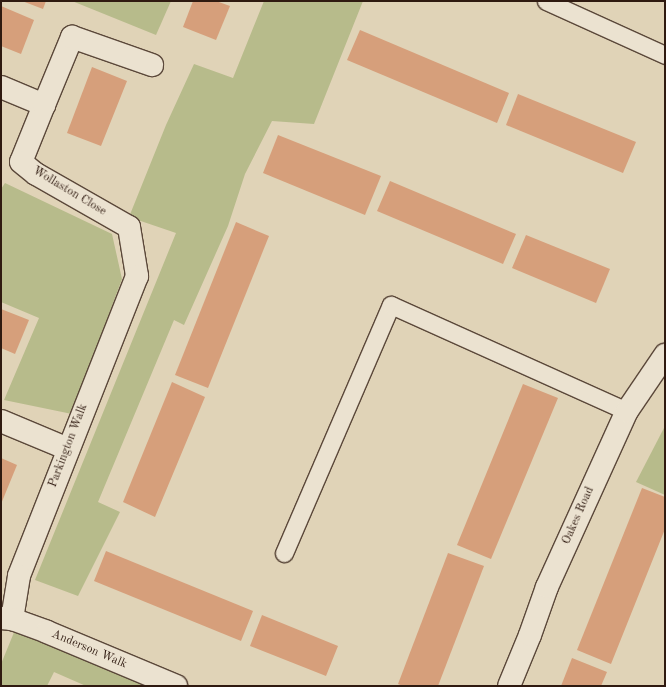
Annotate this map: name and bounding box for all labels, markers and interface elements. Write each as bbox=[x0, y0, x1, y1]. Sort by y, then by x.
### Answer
street label: Wollaston Close bbox=[30, 164, 108, 220]
street label: Parkington Walk bbox=[46, 402, 92, 490]
street label: Oakes Road bbox=[560, 485, 598, 547]
street label: Anderson Walk bbox=[49, 628, 129, 672]

